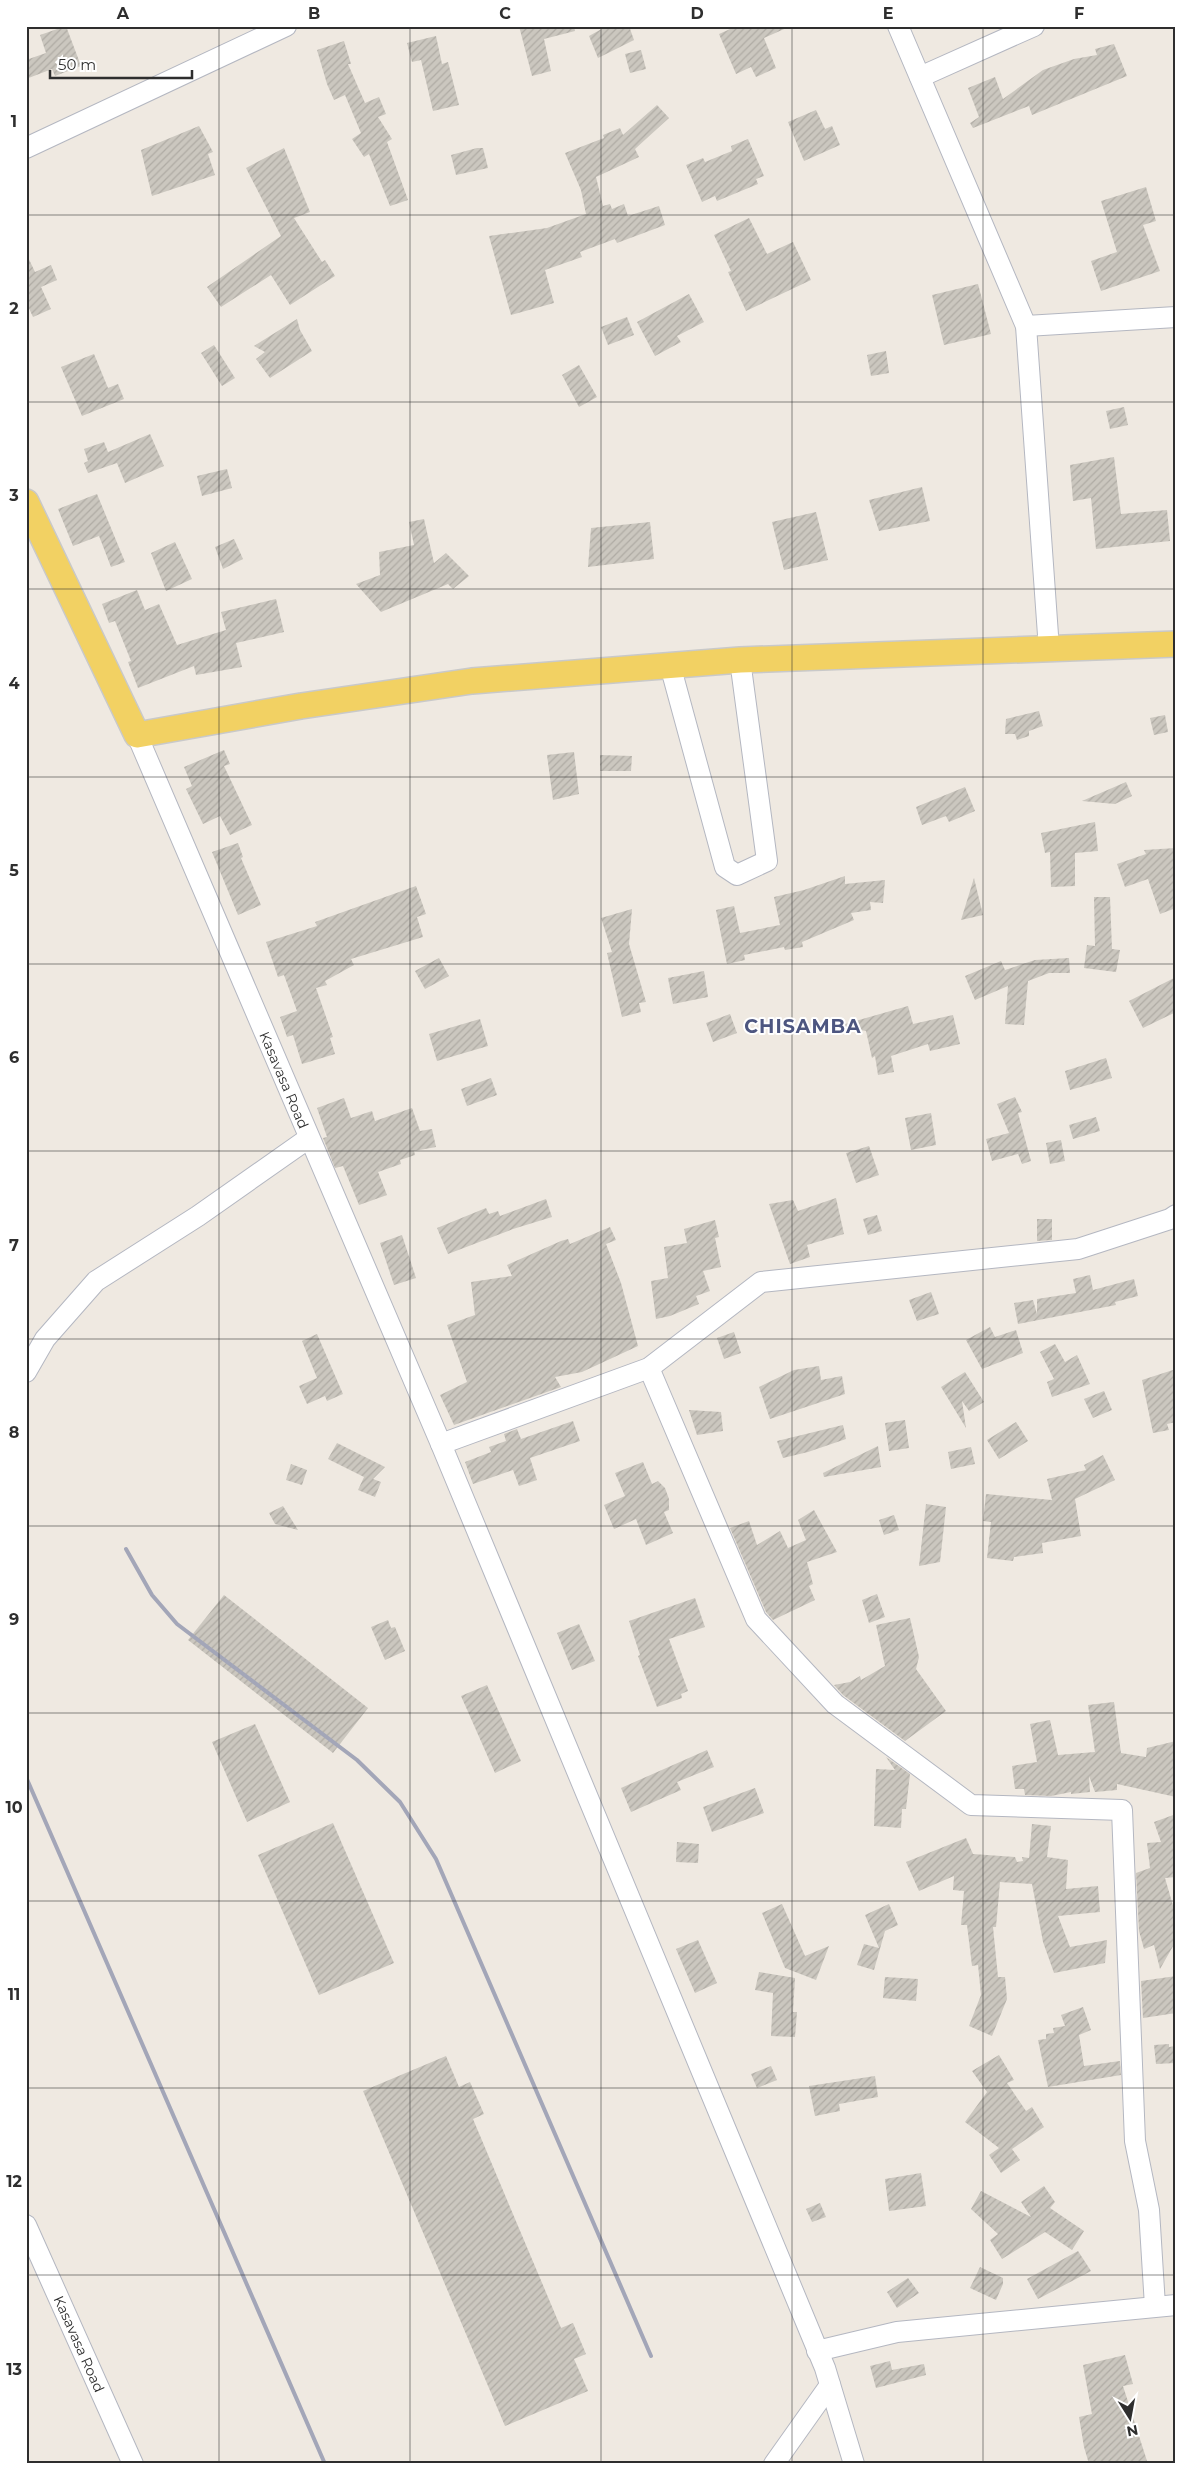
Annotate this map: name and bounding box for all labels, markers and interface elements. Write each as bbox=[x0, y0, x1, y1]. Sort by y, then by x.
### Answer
text: A bbox=[116, 4, 130, 23]
text: B bbox=[308, 4, 320, 23]
text: C bbox=[499, 4, 511, 23]
text: D bbox=[690, 4, 704, 23]
text: E bbox=[883, 4, 893, 23]
text: F bbox=[1074, 4, 1084, 23]
scale bar bbox=[50, 48, 192, 80]
text: 50 m bbox=[58, 55, 96, 74]
text: 1 bbox=[11, 112, 17, 131]
text: 2 bbox=[9, 299, 19, 318]
text: 3 bbox=[8, 486, 19, 505]
text: 4 bbox=[8, 674, 20, 693]
text: 5 bbox=[9, 861, 19, 880]
district label: CHISAMBA bbox=[744, 1015, 862, 1038]
street label: Kasavasa Road bbox=[255, 1029, 313, 1131]
text: 6 bbox=[9, 1048, 19, 1067]
text: 7 bbox=[9, 1236, 19, 1255]
text: 8 bbox=[9, 1423, 19, 1442]
text: 9 bbox=[9, 1610, 19, 1629]
text: 10 bbox=[5, 1798, 23, 1817]
text: 11 bbox=[8, 1985, 20, 2004]
text: 12 bbox=[6, 2172, 22, 2191]
street label: Kasavasa Road bbox=[50, 2293, 108, 2395]
text: 13 bbox=[6, 2360, 22, 2379]
north arrow bbox=[1104, 2392, 1154, 2442]
text: N bbox=[1125, 2421, 1140, 2441]

